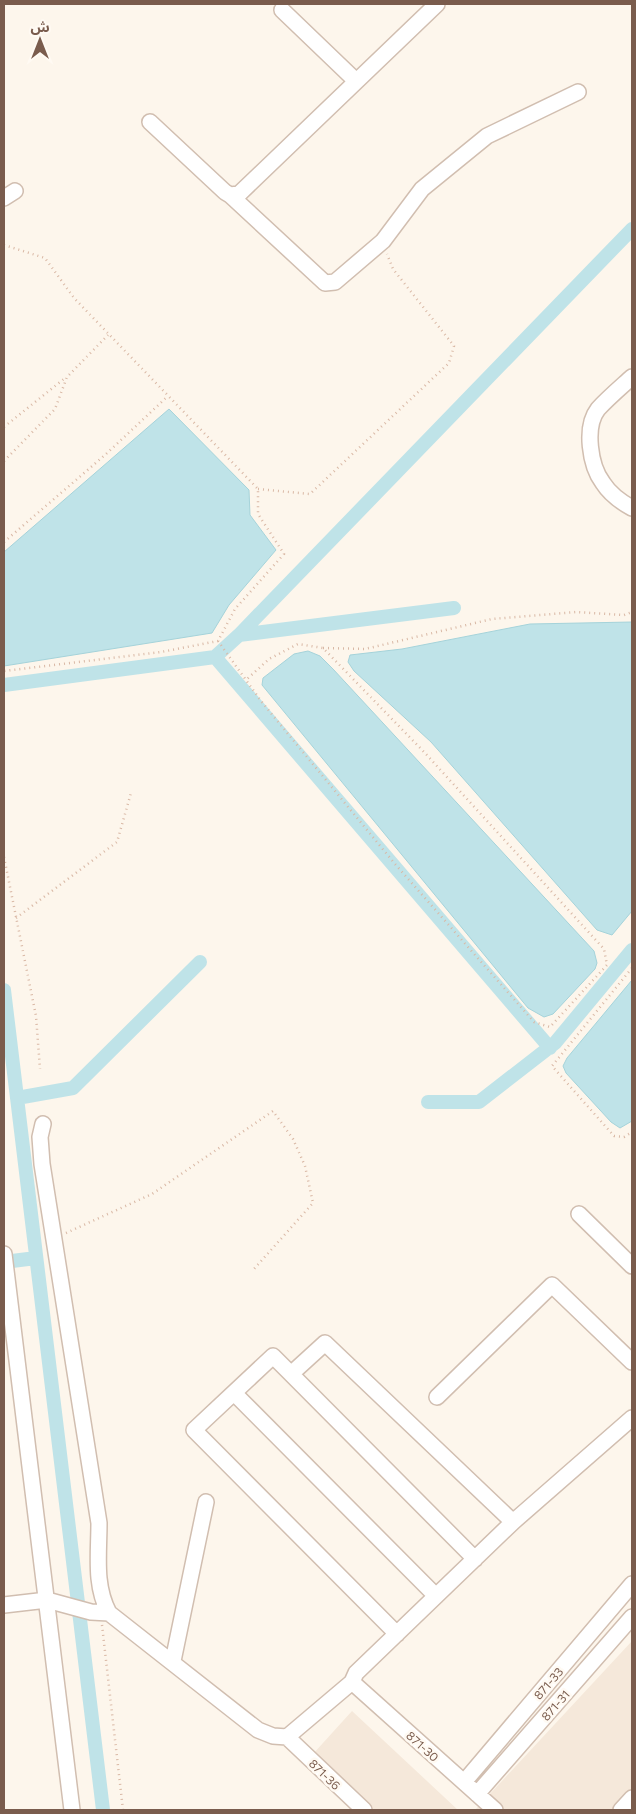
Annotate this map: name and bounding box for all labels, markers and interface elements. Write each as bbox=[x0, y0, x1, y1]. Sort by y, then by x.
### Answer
north arrow bbox=[15, 15, 65, 65]
text: ش bbox=[30, 18, 50, 35]
street label: 871-33 bbox=[530, 1664, 566, 1702]
street label: 871-31 bbox=[538, 1687, 572, 1723]
street label: 871-30 bbox=[404, 1728, 442, 1764]
street label: 871-36 bbox=[307, 1756, 343, 1792]

